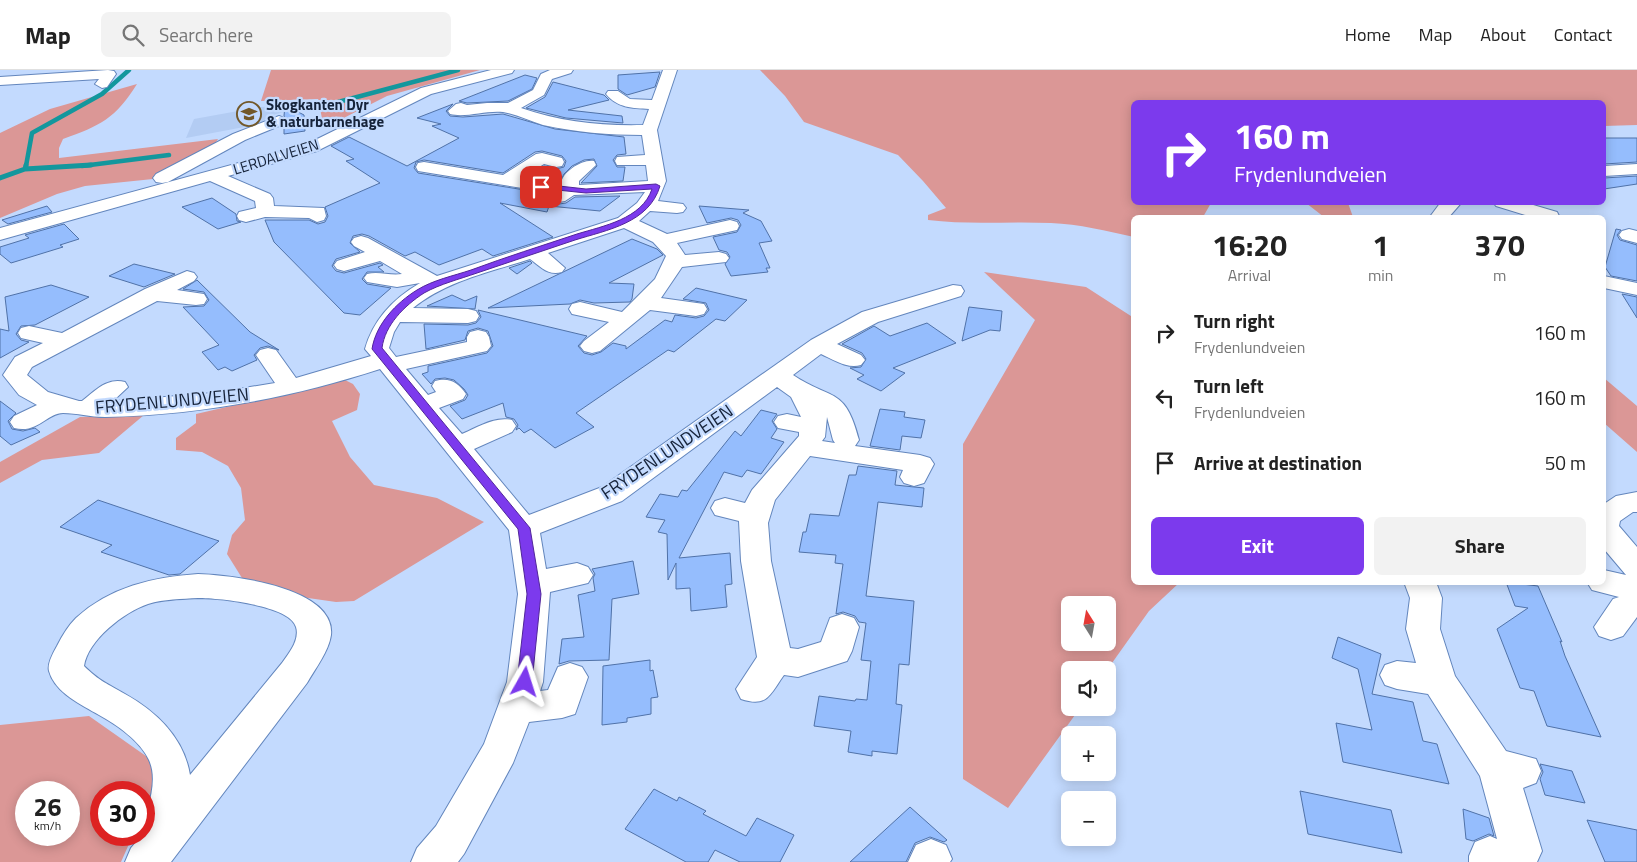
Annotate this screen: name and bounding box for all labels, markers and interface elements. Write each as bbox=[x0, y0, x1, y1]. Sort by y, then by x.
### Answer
search box bbox=[101, 12, 451, 57]
text: Map bbox=[25, 17, 71, 53]
text: Search here bbox=[159, 20, 253, 49]
icon: search bbox=[119, 21, 147, 49]
text: Home bbox=[1345, 21, 1391, 48]
text: Map bbox=[1419, 21, 1452, 48]
text: About bbox=[1480, 21, 1526, 48]
text: Contact bbox=[1554, 21, 1612, 48]
place label: Skogkanten Dyr & naturbarnehage bbox=[266, 93, 384, 133]
school or university icon: Skogkanten Dyr & naturbarnehage bbox=[236, 101, 262, 127]
text: 160 m bbox=[1234, 109, 1330, 163]
icon: right bbox=[1151, 120, 1216, 185]
street label: LERDALVEIEN bbox=[230, 133, 322, 180]
text: Frydenlundveien bbox=[1234, 157, 1387, 191]
pin bbox=[520, 166, 562, 208]
icon: arrive bbox=[527, 173, 555, 201]
text: 16:20 bbox=[1212, 222, 1287, 268]
text: 1 bbox=[1372, 222, 1389, 268]
text: 370 bbox=[1475, 222, 1525, 268]
text: Arrival bbox=[1228, 263, 1271, 287]
text: min bbox=[1368, 263, 1393, 287]
text: m bbox=[1493, 263, 1506, 287]
text: Turn right bbox=[1194, 306, 1275, 335]
text: 160 m bbox=[1534, 318, 1586, 347]
icon: right bbox=[1151, 319, 1179, 347]
text: Frydenlundveien bbox=[1194, 335, 1305, 359]
text: Turn left bbox=[1194, 371, 1264, 400]
street label: FRYDENLUNDVEIEN bbox=[94, 380, 250, 421]
text: 160 m bbox=[1534, 383, 1586, 412]
icon: left bbox=[1151, 384, 1179, 412]
street label: FRYDENLUNDVEIEN bbox=[595, 397, 738, 506]
text: Frydenlundveien bbox=[1194, 400, 1305, 424]
text: Arrive at destination bbox=[1194, 448, 1362, 477]
text: 50 m bbox=[1545, 448, 1586, 477]
icon: arrive bbox=[1151, 449, 1179, 477]
button: Exit bbox=[1151, 517, 1364, 575]
button: Share bbox=[1374, 517, 1586, 575]
north arrow bbox=[1061, 596, 1116, 651]
map controls bbox=[1061, 596, 1116, 846]
position arrow bbox=[498, 655, 550, 707]
button: sound bbox=[1061, 661, 1116, 716]
button: + bbox=[1061, 726, 1116, 781]
speed limit sign: 30 bbox=[90, 781, 155, 846]
text: 26 bbox=[33, 788, 62, 826]
button: − bbox=[1061, 791, 1116, 846]
text: km/h bbox=[34, 816, 61, 835]

